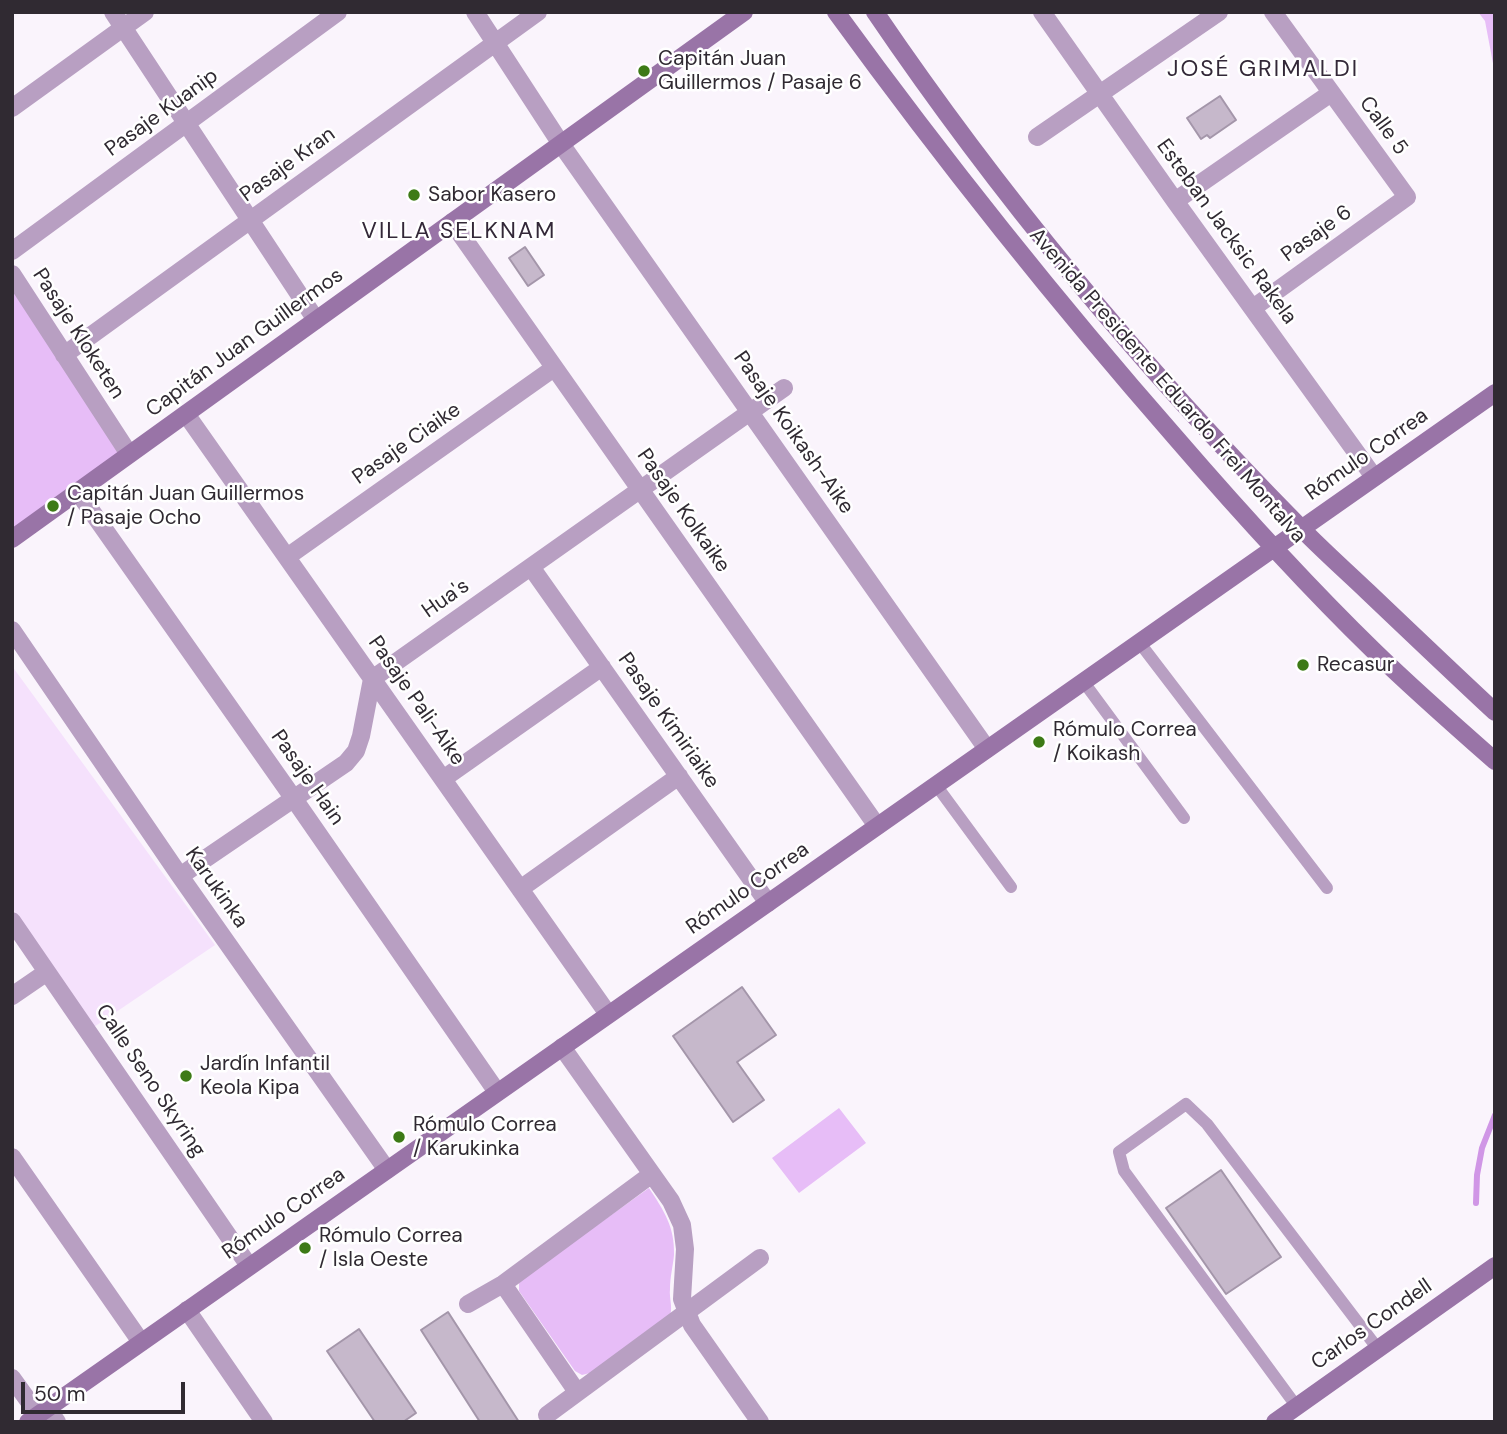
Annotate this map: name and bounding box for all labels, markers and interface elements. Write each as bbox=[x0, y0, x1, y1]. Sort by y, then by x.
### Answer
place label: Capitán Juan Guillermos / Pasaje 6 bbox=[658, 46, 862, 96]
district label: JOSÉ GRIMALDI bbox=[1169, 56, 1357, 84]
marker: Capitán Juan Guillermos / Pasaje 6 bbox=[636, 63, 652, 79]
street label: Pasaje Kuanip bbox=[101, 64, 223, 162]
street label: Calle 5 bbox=[1353, 92, 1413, 160]
street label: Pasaje Kran bbox=[236, 122, 340, 208]
street label: Esteban Jacksic Rakela bbox=[1150, 135, 1302, 329]
place label: Sabor Kasero bbox=[428, 182, 556, 208]
marker: Sabor Kasero bbox=[406, 187, 422, 203]
street label: Pasaje 6 bbox=[1277, 200, 1357, 268]
district label: VILLA SELKNAM bbox=[363, 218, 555, 246]
street label: Avenida Presidente Eduardo Frei Montalva bbox=[1023, 223, 1311, 549]
street label: Capitán Juan Guillermos bbox=[142, 263, 348, 423]
street label: Pasaje Kloketen bbox=[26, 264, 130, 404]
street label: Pasaje Koikash-Aike bbox=[727, 347, 859, 519]
street label: Pasaje Ciaike bbox=[348, 398, 466, 490]
street label: Rómulo Correa bbox=[1301, 403, 1433, 507]
street label: Pasaje Kolkaike bbox=[631, 444, 735, 578]
place label: Capitán Juan Guillermos / Pasaje Ocho bbox=[67, 481, 304, 531]
marker: Capitán Juan Guillermos / Pasaje Ocho bbox=[45, 498, 61, 514]
street label: Hua's bbox=[418, 574, 474, 624]
street label: Pasaje Pali-Aike bbox=[362, 632, 470, 770]
street label: Pasaje Kimiriaike bbox=[612, 648, 724, 794]
place label: Recasur bbox=[1317, 652, 1395, 678]
marker: Recasur bbox=[1295, 657, 1311, 673]
place label: Rómulo Correa / Koikash bbox=[1053, 717, 1197, 767]
street label: Pasaje Hain bbox=[265, 726, 349, 830]
marker: Rómulo Correa / Koikash bbox=[1031, 734, 1047, 750]
street label: Rómulo Correa bbox=[682, 837, 814, 941]
street label: Karukinka bbox=[179, 843, 253, 933]
street label: Calle Seno Skyring bbox=[90, 1000, 210, 1162]
place label: Jardín Infantil Keola Kipa bbox=[200, 1051, 330, 1101]
marker: Jardín Infantil Keola Kipa bbox=[178, 1068, 194, 1084]
place label: Rómulo Correa / Karukinka bbox=[413, 1112, 557, 1162]
marker: Rómulo Correa / Karukinka bbox=[391, 1129, 407, 1145]
street label: Rómulo Correa bbox=[218, 1162, 350, 1266]
place label: Rómulo Correa / Isla Oeste bbox=[319, 1223, 463, 1273]
marker: Rómulo Correa / Isla Oeste bbox=[297, 1240, 313, 1256]
street label: Carlos Condell bbox=[1307, 1274, 1437, 1376]
scale bar bbox=[24, 1368, 189, 1412]
text: 50 m bbox=[34, 1380, 85, 1408]

